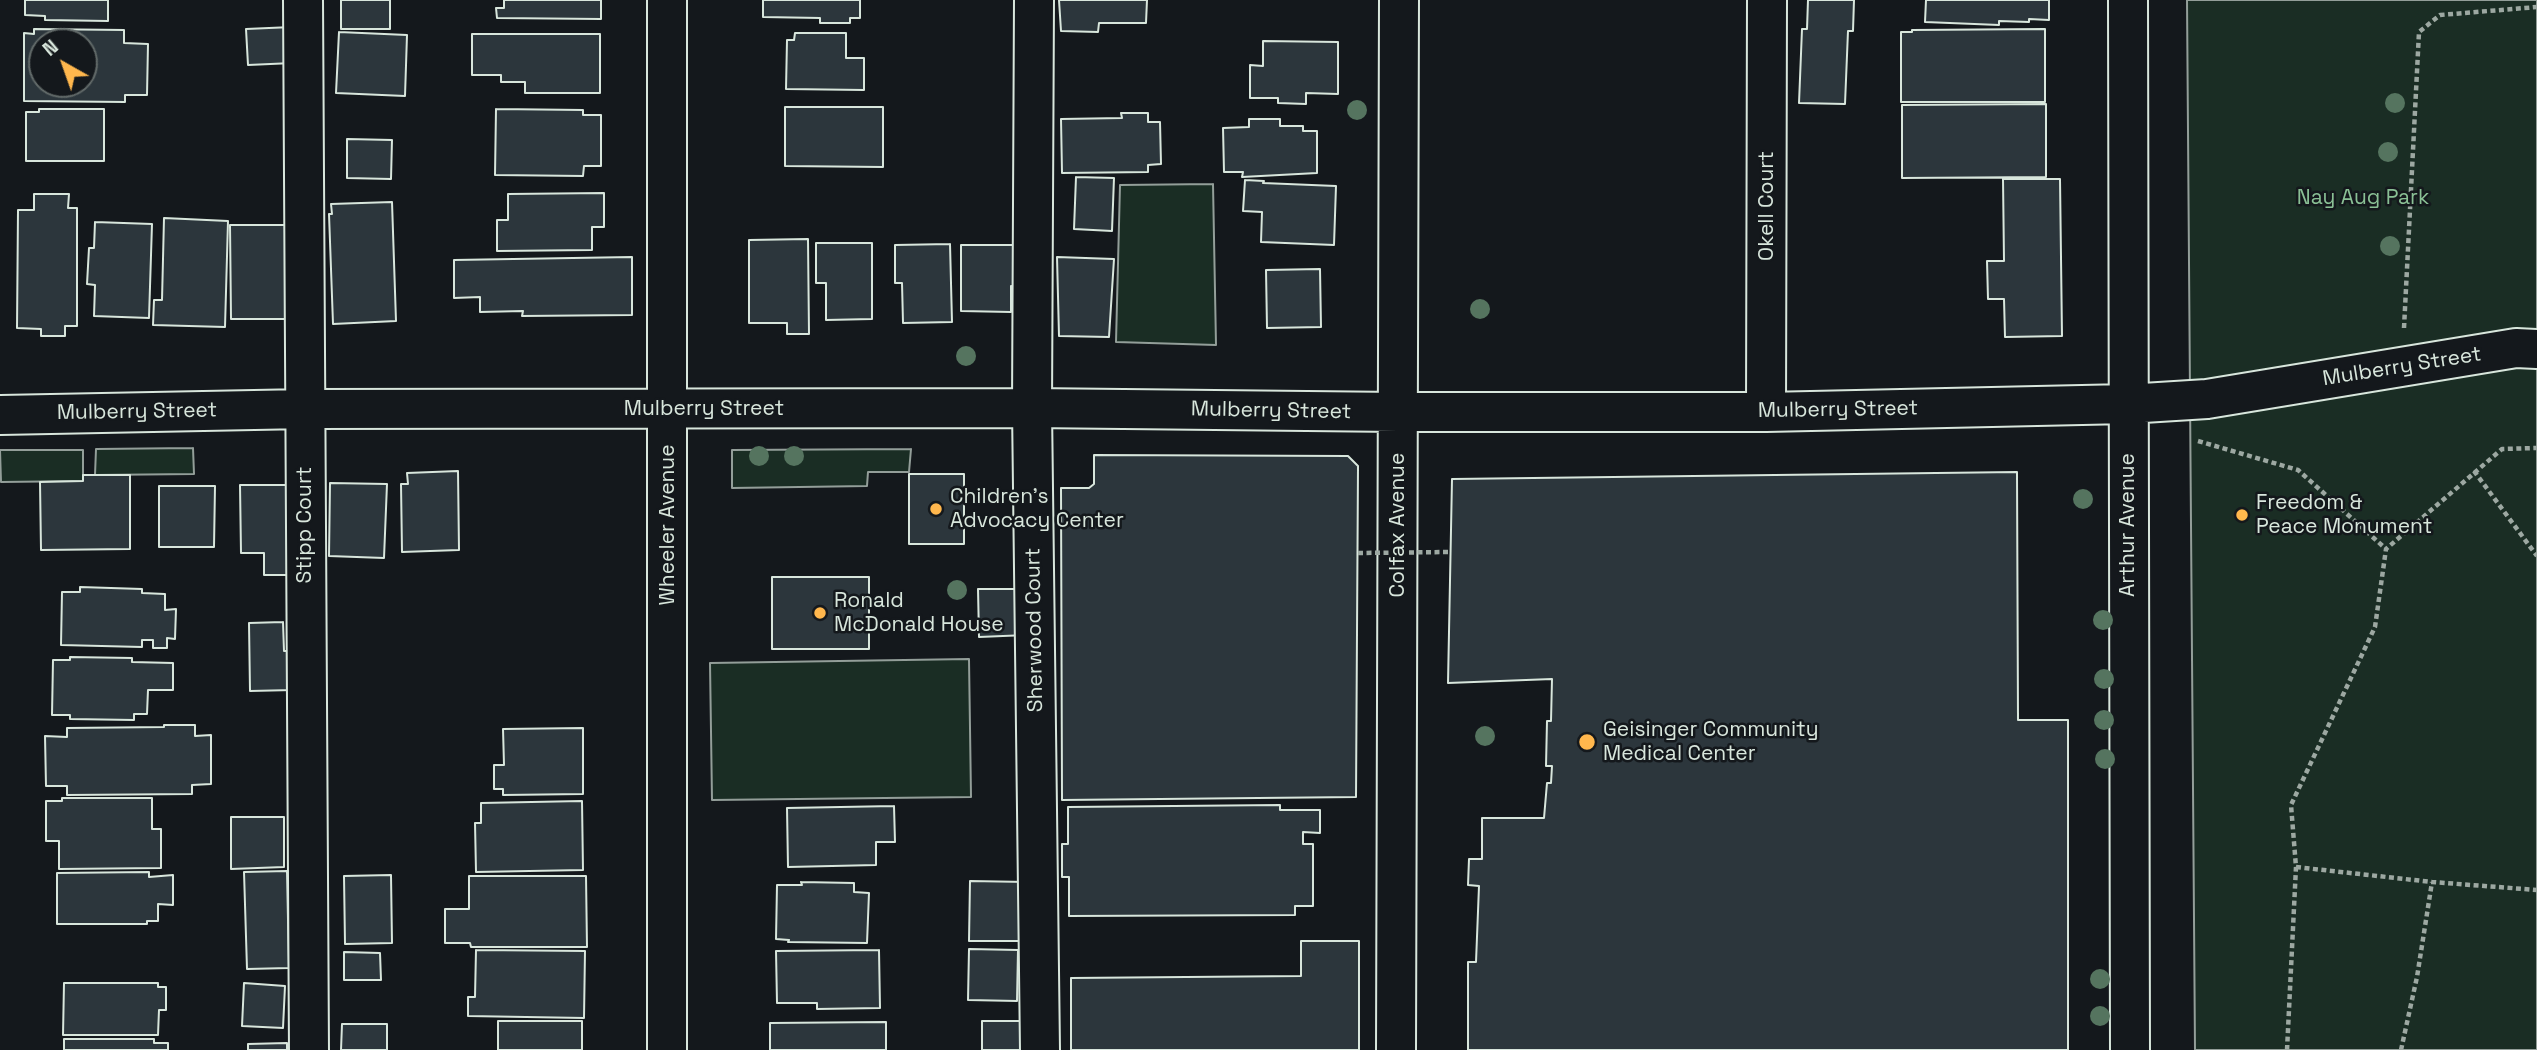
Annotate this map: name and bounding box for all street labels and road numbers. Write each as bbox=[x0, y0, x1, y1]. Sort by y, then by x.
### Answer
street label: Okell Court bbox=[1754, 151, 1780, 261]
street label: Mulberry Street bbox=[2321, 342, 2483, 392]
street label: Mulberry Street bbox=[624, 396, 784, 422]
street label: Mulberry Street bbox=[1758, 396, 1918, 424]
street label: Mulberry Street bbox=[1191, 397, 1351, 425]
street label: Mulberry Street bbox=[57, 398, 217, 426]
street label: Wheeler Avenue bbox=[655, 444, 681, 606]
street label: Colfax Avenue bbox=[1385, 453, 1411, 597]
street label: Arthur Avenue bbox=[2115, 453, 2141, 597]
street label: Stipp Court bbox=[292, 466, 318, 584]
street label: Sherwood Court bbox=[1021, 548, 1049, 712]

